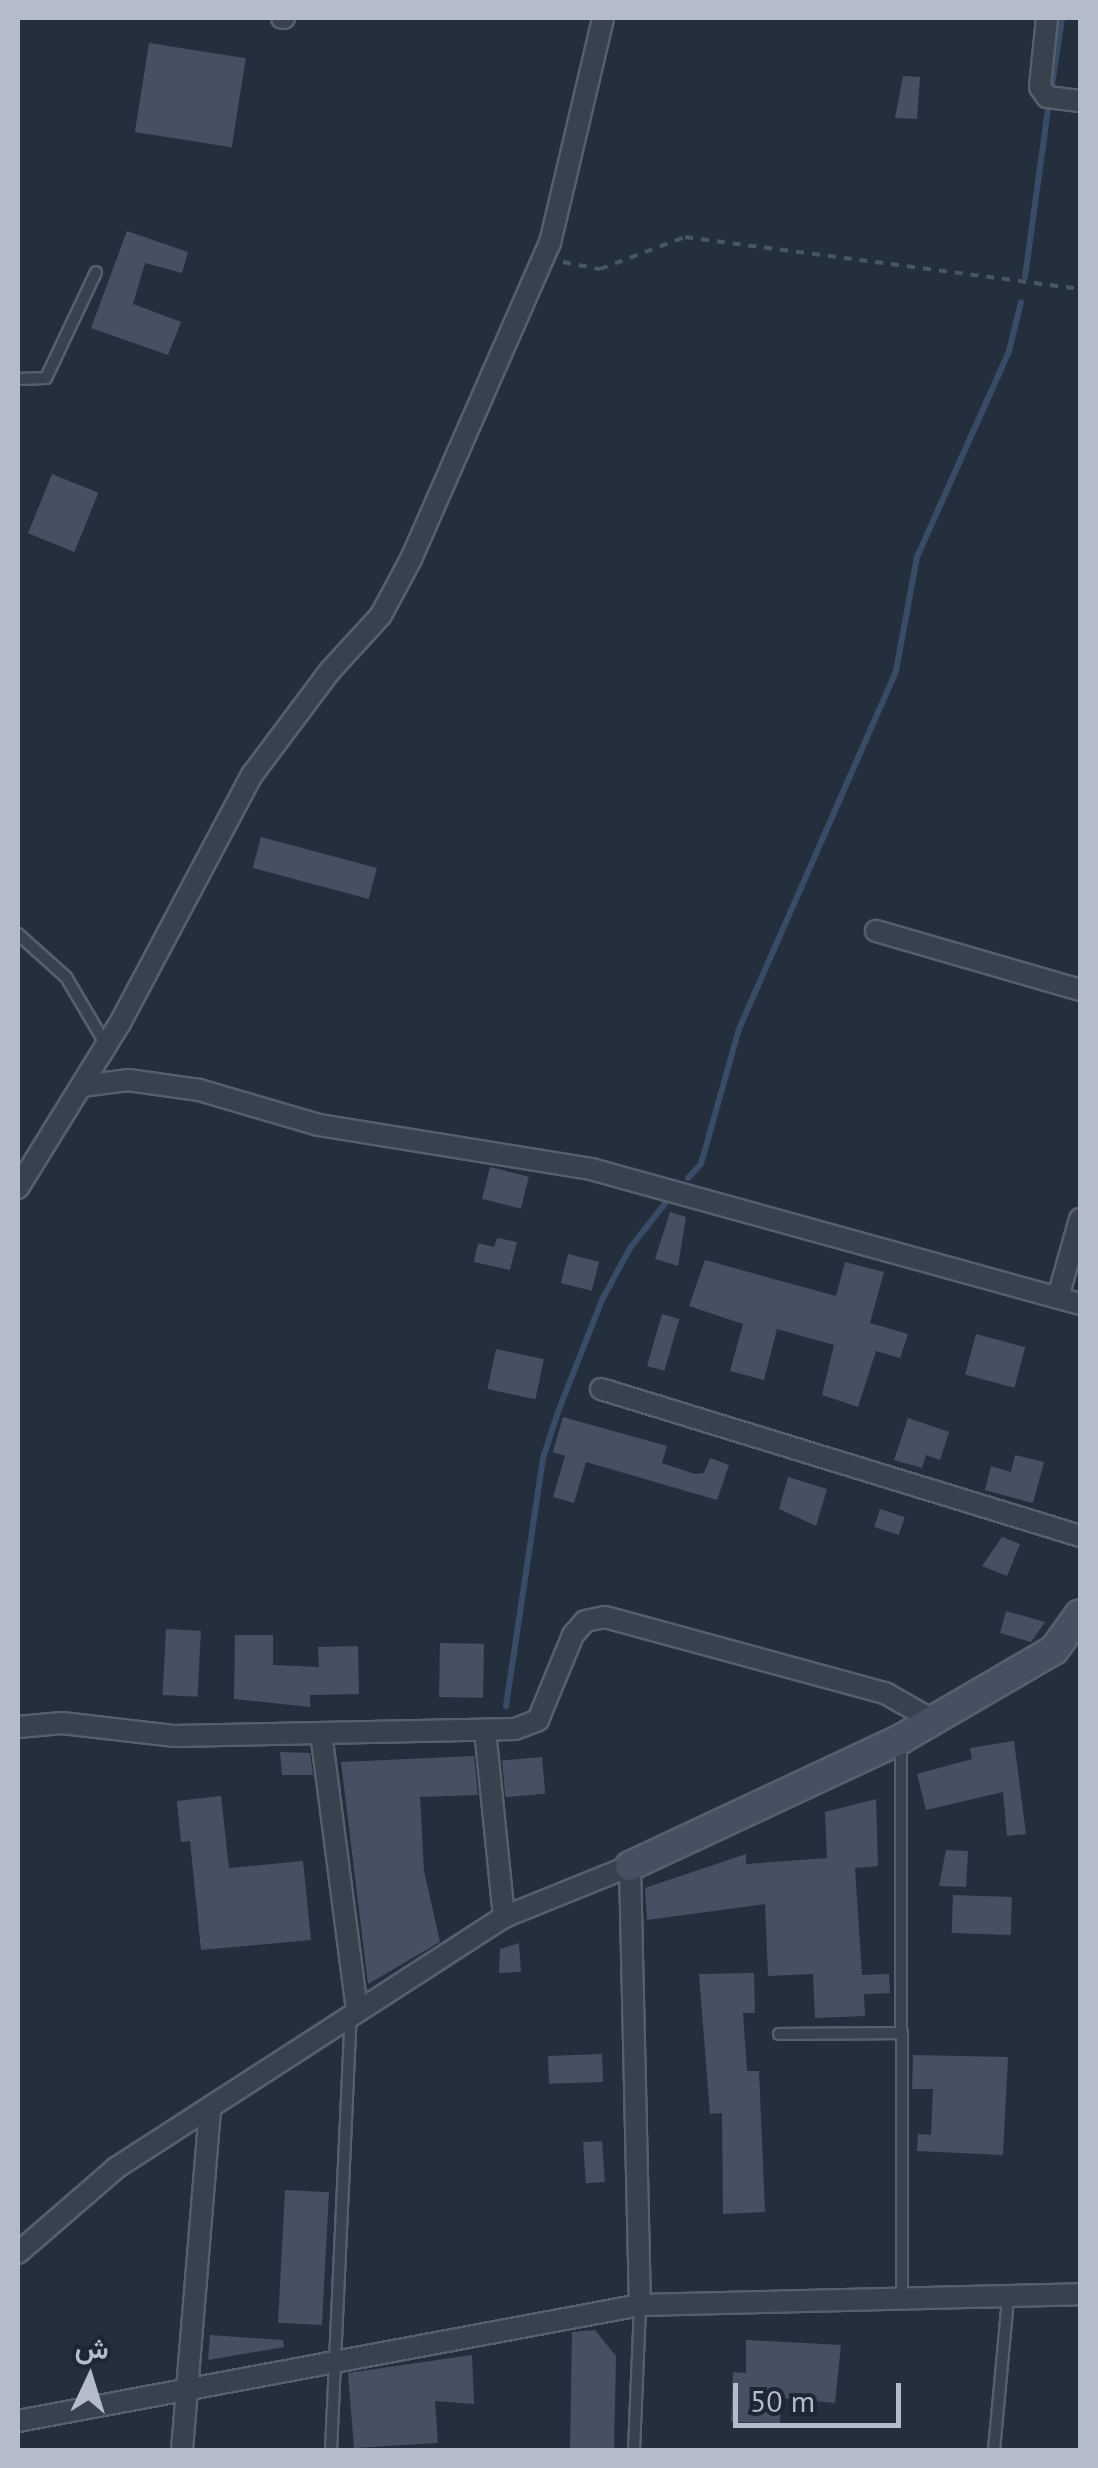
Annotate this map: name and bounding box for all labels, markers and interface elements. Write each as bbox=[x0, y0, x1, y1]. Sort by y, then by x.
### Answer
north arrow bbox=[40, 2328, 140, 2428]
text: ش bbox=[74, 2328, 110, 2367]
scale bar bbox=[738, 2363, 906, 2425]
text: 50 m bbox=[750, 2381, 815, 2420]

